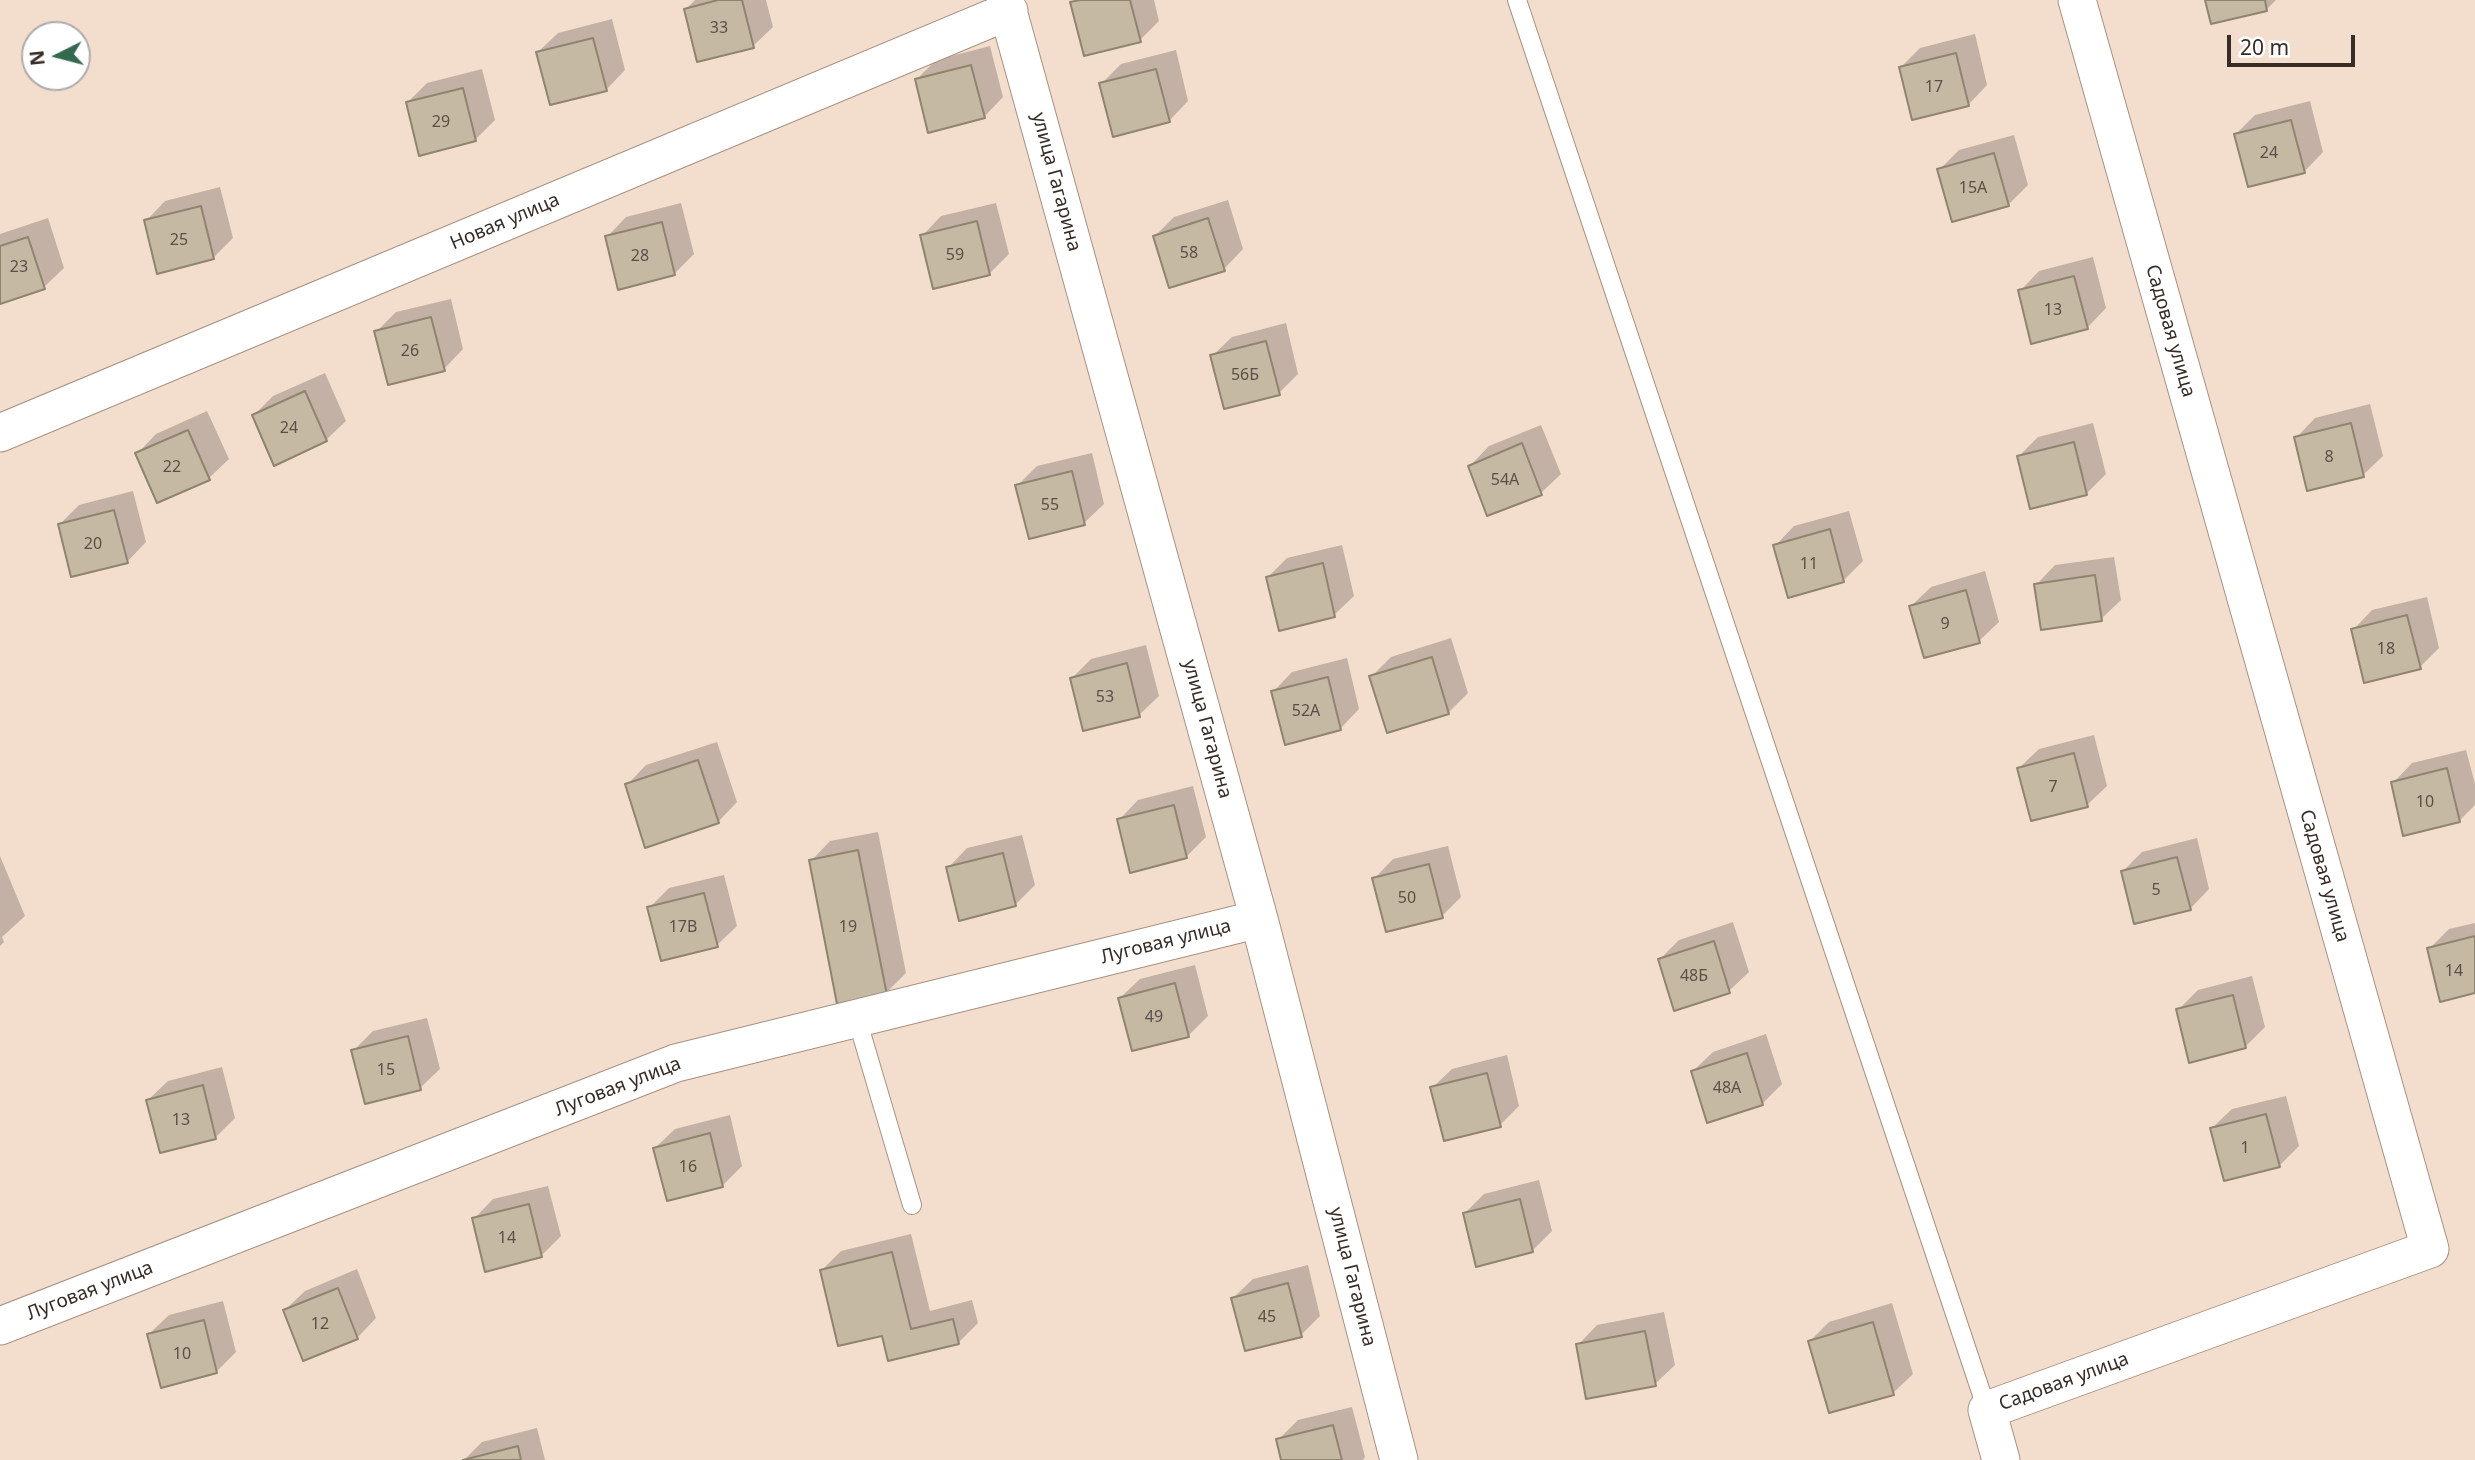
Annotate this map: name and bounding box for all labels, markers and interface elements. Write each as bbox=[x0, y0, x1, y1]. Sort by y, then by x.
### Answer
house number: 33 bbox=[710, 18, 728, 38]
north arrow bbox=[21, 21, 91, 91]
scale bar bbox=[2230, 21, 2358, 65]
text: 20 m bbox=[2240, 33, 2289, 61]
text: N bbox=[23, 49, 51, 67]
house number: 17 bbox=[1925, 77, 1943, 97]
street label: улица Гагарина bbox=[1027, 110, 1085, 254]
house number: 29 bbox=[432, 112, 450, 132]
house number: 24 bbox=[2260, 143, 2278, 163]
house number: 15А bbox=[1959, 178, 1987, 198]
street label: Новая улица bbox=[447, 189, 563, 255]
house number: 25 bbox=[170, 230, 188, 250]
house number: 58 bbox=[1180, 243, 1198, 263]
house number: 59 bbox=[946, 245, 964, 265]
house number: 28 bbox=[631, 246, 649, 266]
house number: 23 bbox=[10, 257, 28, 277]
street label: Садовая улица bbox=[2140, 262, 2200, 400]
house number: 13 bbox=[2044, 300, 2062, 320]
house number: 26 bbox=[401, 341, 419, 361]
house number: 56Б bbox=[1231, 365, 1259, 385]
house number: 24 bbox=[280, 418, 298, 438]
house number: 8 bbox=[2324, 447, 2334, 467]
house number: 22 bbox=[163, 457, 181, 477]
house number: 54А bbox=[1491, 470, 1519, 490]
house number: 55 bbox=[1041, 495, 1059, 515]
house number: 20 bbox=[84, 534, 102, 554]
house number: 11 bbox=[1800, 554, 1818, 574]
house number: 9 bbox=[1940, 614, 1950, 634]
house number: 18 bbox=[2377, 639, 2395, 659]
street label: улица Гагарина bbox=[1178, 657, 1236, 801]
house number: 53 bbox=[1096, 687, 1114, 707]
house number: 52А bbox=[1292, 701, 1320, 721]
house number: 7 bbox=[2048, 777, 2058, 797]
house number: 10 bbox=[2416, 792, 2434, 812]
street label: Садовая улица bbox=[2294, 807, 2354, 945]
house number: 5 bbox=[2151, 880, 2161, 900]
house number: 50 bbox=[1398, 888, 1416, 908]
street label: Луговая улица bbox=[1099, 915, 1233, 969]
house number: 17В bbox=[669, 917, 697, 937]
house number: 19 bbox=[839, 917, 857, 937]
house number: 14 bbox=[2445, 961, 2463, 981]
house number: 48Б bbox=[1680, 966, 1708, 986]
house number: 49 bbox=[1145, 1007, 1163, 1027]
street label: Луговая улица bbox=[552, 1052, 684, 1122]
house number: 15 bbox=[377, 1060, 395, 1080]
house number: 48А bbox=[1713, 1078, 1741, 1098]
house number: 13 bbox=[172, 1110, 190, 1130]
house number: 1 bbox=[2240, 1138, 2250, 1158]
house number: 16 bbox=[679, 1157, 697, 1177]
street label: улица Гагарина bbox=[1324, 1205, 1380, 1349]
house number: 14 bbox=[498, 1228, 516, 1248]
street label: Луговая улица bbox=[24, 1256, 156, 1326]
house number: 45 bbox=[1258, 1307, 1276, 1327]
house number: 12 bbox=[311, 1314, 329, 1334]
house number: 10 bbox=[173, 1344, 191, 1364]
street label: Садовая улица bbox=[1996, 1348, 2132, 1416]

